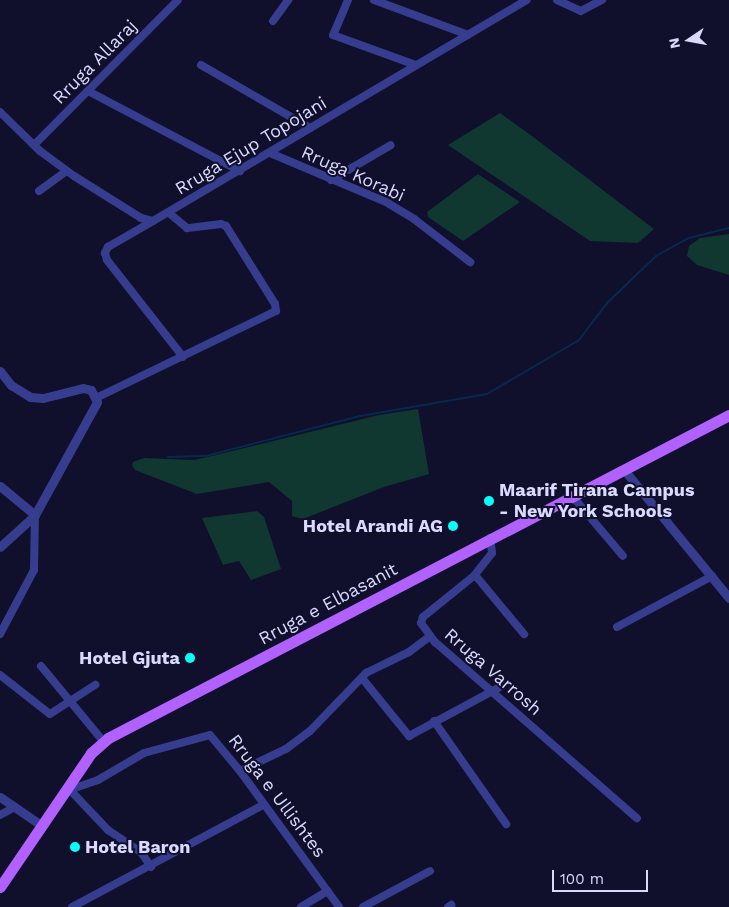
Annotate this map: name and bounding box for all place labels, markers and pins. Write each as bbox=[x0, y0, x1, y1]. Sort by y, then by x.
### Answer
place label: Maarif Tirana Campus - New York Schools bbox=[499, 480, 695, 522]
marker: Maarif Tirana Campus - New York Schools bbox=[483, 495, 495, 507]
place label: Hotel Arandi AG bbox=[302, 515, 443, 537]
marker: Hotel Arandi AG bbox=[447, 520, 459, 532]
place label: Hotel Gjuta bbox=[79, 647, 180, 669]
marker: Hotel Gjuta bbox=[184, 652, 196, 664]
place label: Hotel Baron bbox=[85, 836, 191, 858]
marker: Hotel Baron bbox=[69, 841, 81, 853]

